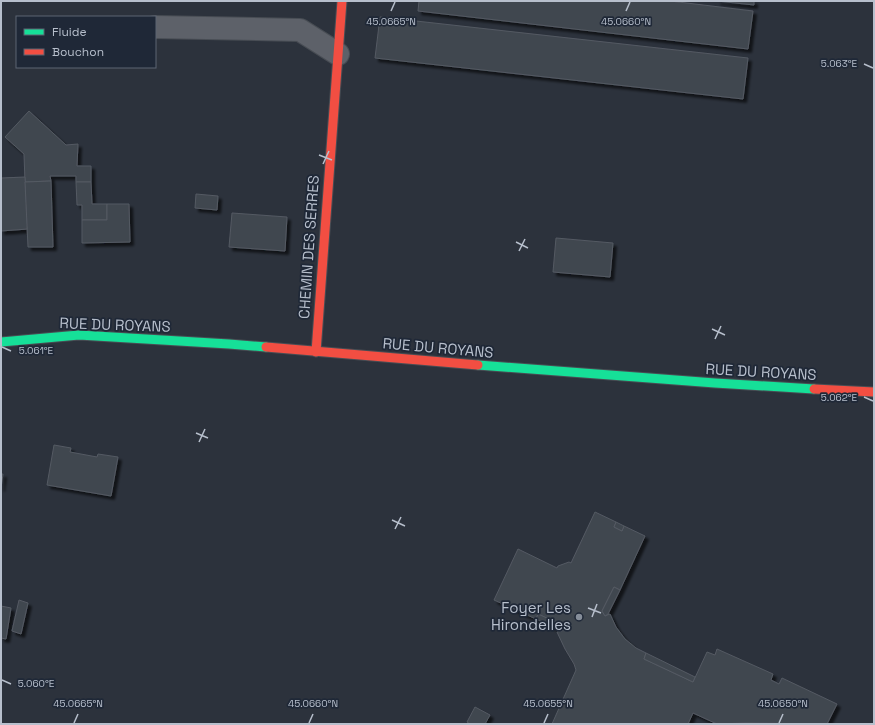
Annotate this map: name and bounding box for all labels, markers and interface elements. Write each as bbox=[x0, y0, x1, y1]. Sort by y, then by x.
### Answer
text: 45.0665°N bbox=[366, 15, 416, 28]
text: 45.0660°N bbox=[601, 15, 651, 28]
legend bbox=[16, 16, 156, 68]
text: Fluide bbox=[52, 24, 87, 40]
text: Bouchon bbox=[52, 44, 104, 60]
text: 5.063°E bbox=[821, 57, 858, 70]
street label: CHEMIN DES SERRES bbox=[294, 174, 323, 319]
street label: RUE DU ROYANS bbox=[59, 313, 171, 336]
street label: RUE DU ROYANS bbox=[382, 333, 494, 362]
text: 5.061°E bbox=[19, 344, 54, 357]
street label: RUE DU ROYANS bbox=[705, 359, 817, 384]
text: 5.062°E bbox=[821, 391, 858, 404]
place label: Foyer Les Hirondelles bbox=[491, 598, 571, 634]
marker: Foyer Les Hirondelles bbox=[574, 612, 584, 622]
text: 5.060°E bbox=[18, 677, 55, 690]
text: 45.0665°N bbox=[53, 697, 103, 710]
text: 45.0660°N bbox=[288, 697, 338, 710]
text: 45.0655°N bbox=[523, 697, 573, 710]
text: 45.0650°N bbox=[758, 697, 808, 710]

